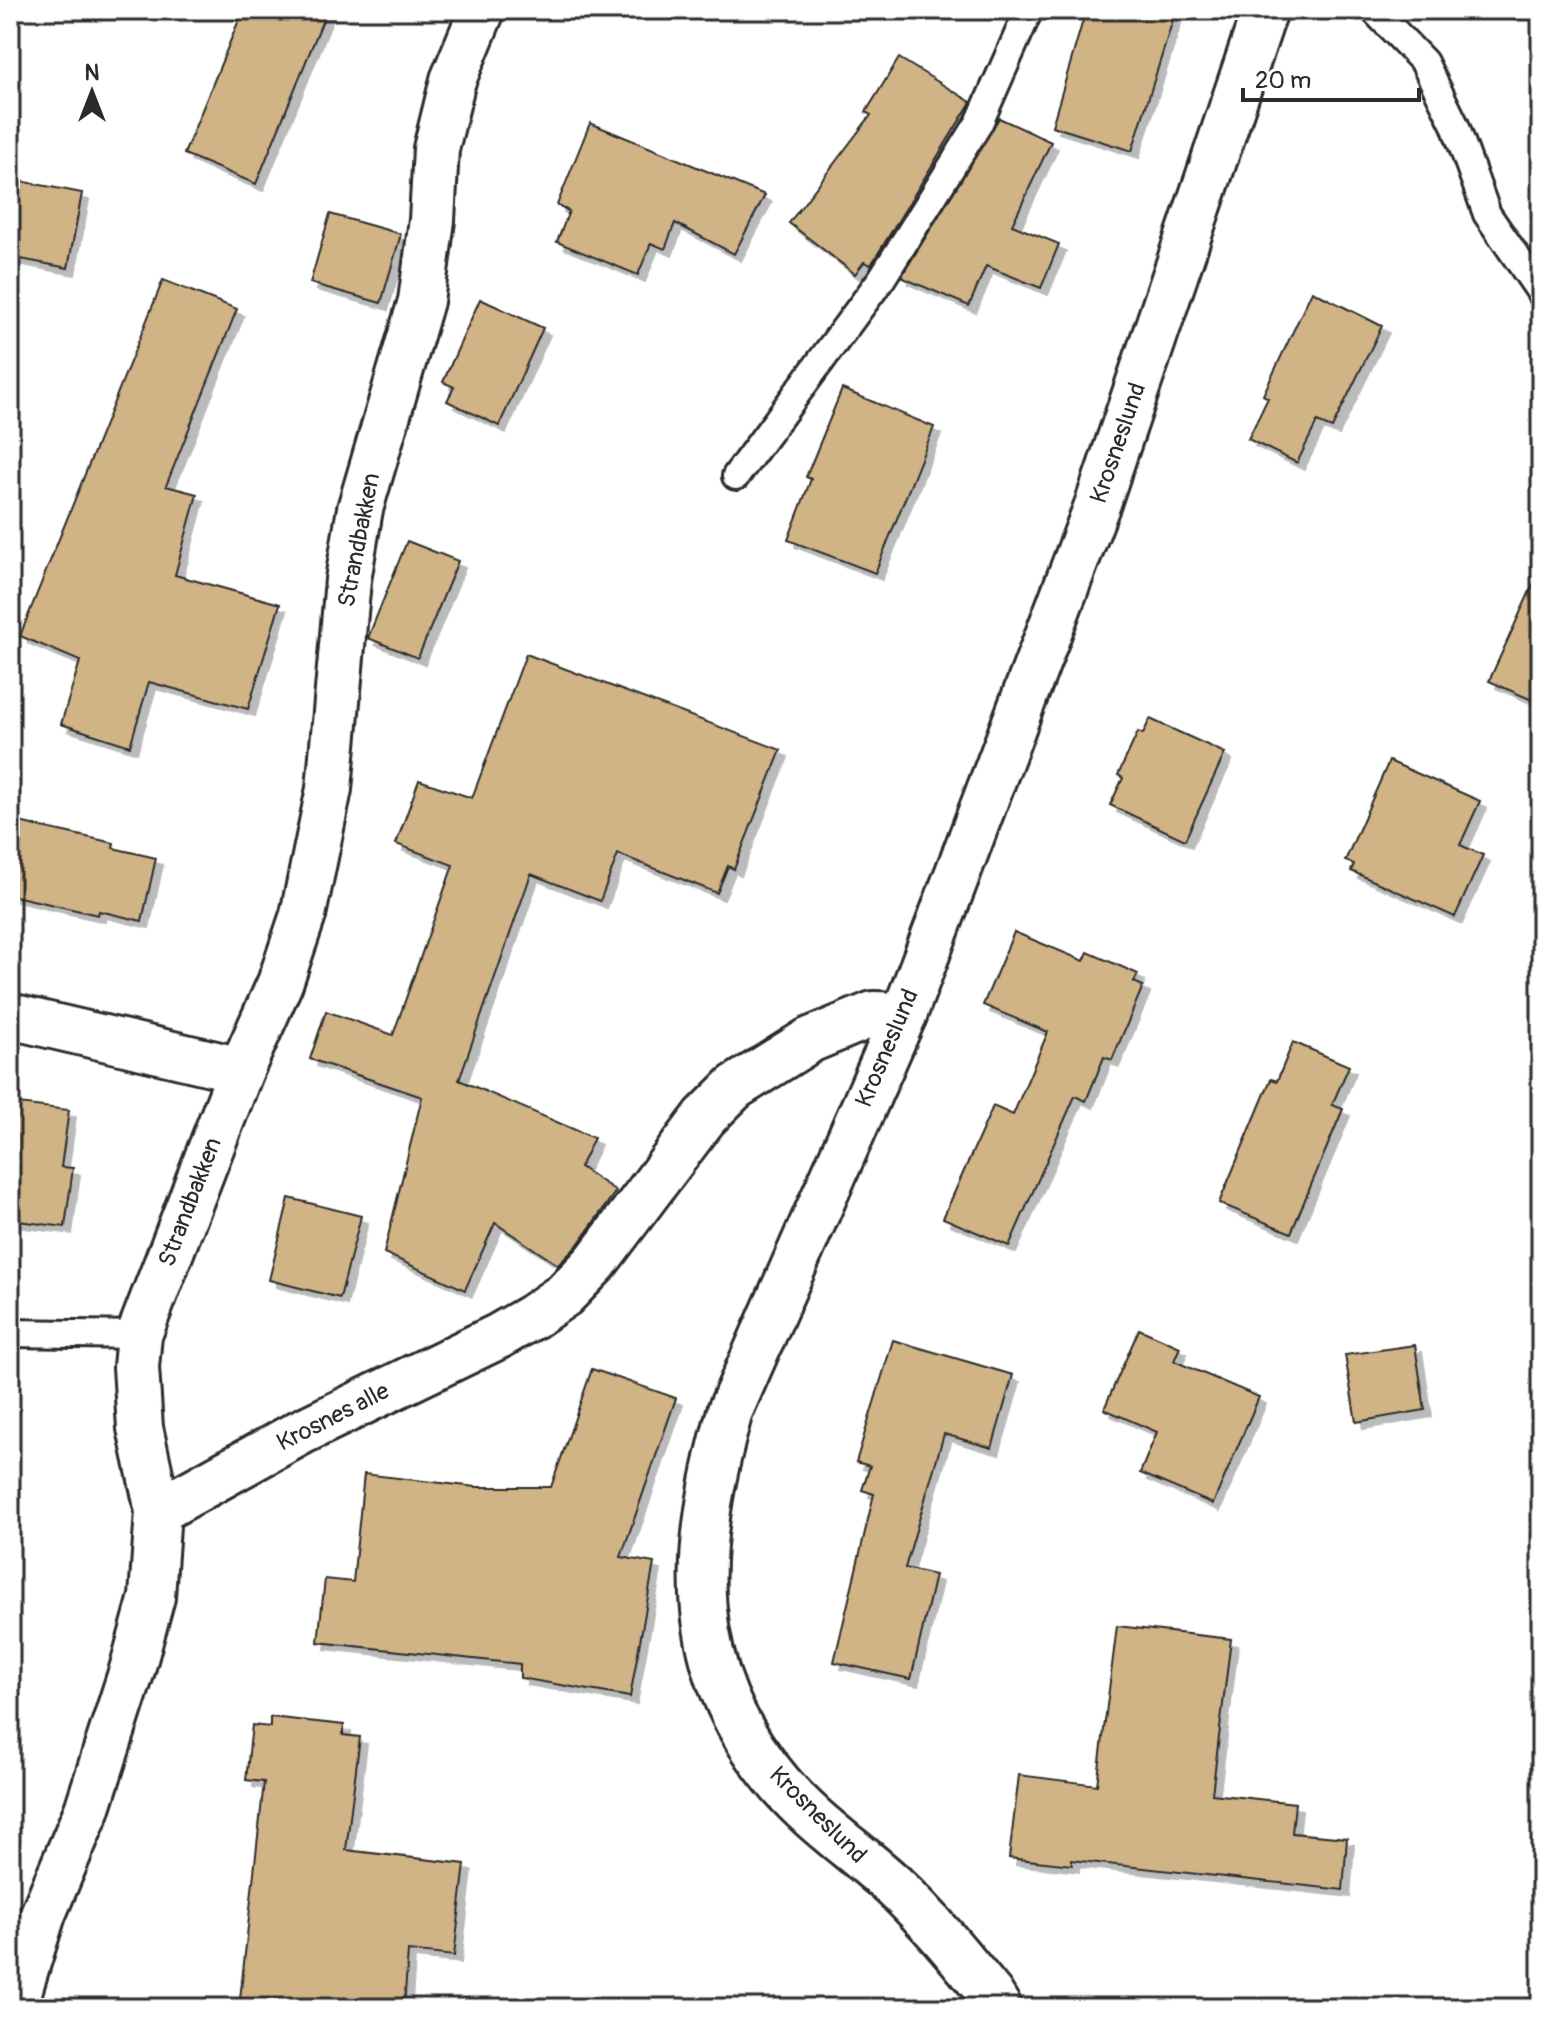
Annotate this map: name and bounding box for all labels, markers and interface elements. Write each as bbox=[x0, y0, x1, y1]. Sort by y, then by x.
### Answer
north arrow bbox=[52, 52, 132, 132]
scale bar bbox=[1243, 52, 1419, 102]
text: N bbox=[85, 59, 100, 87]
text: 20 m bbox=[1255, 66, 1311, 95]
street label: Krosneslund bbox=[1084, 379, 1152, 507]
street label: Strandbakken bbox=[332, 471, 386, 609]
street label: Krosneslund bbox=[849, 985, 925, 1111]
street label: Strandbakken bbox=[152, 1133, 228, 1271]
street label: Krosnes alle bbox=[272, 1376, 394, 1458]
street label: Krosneslund bbox=[763, 1760, 873, 1870]

